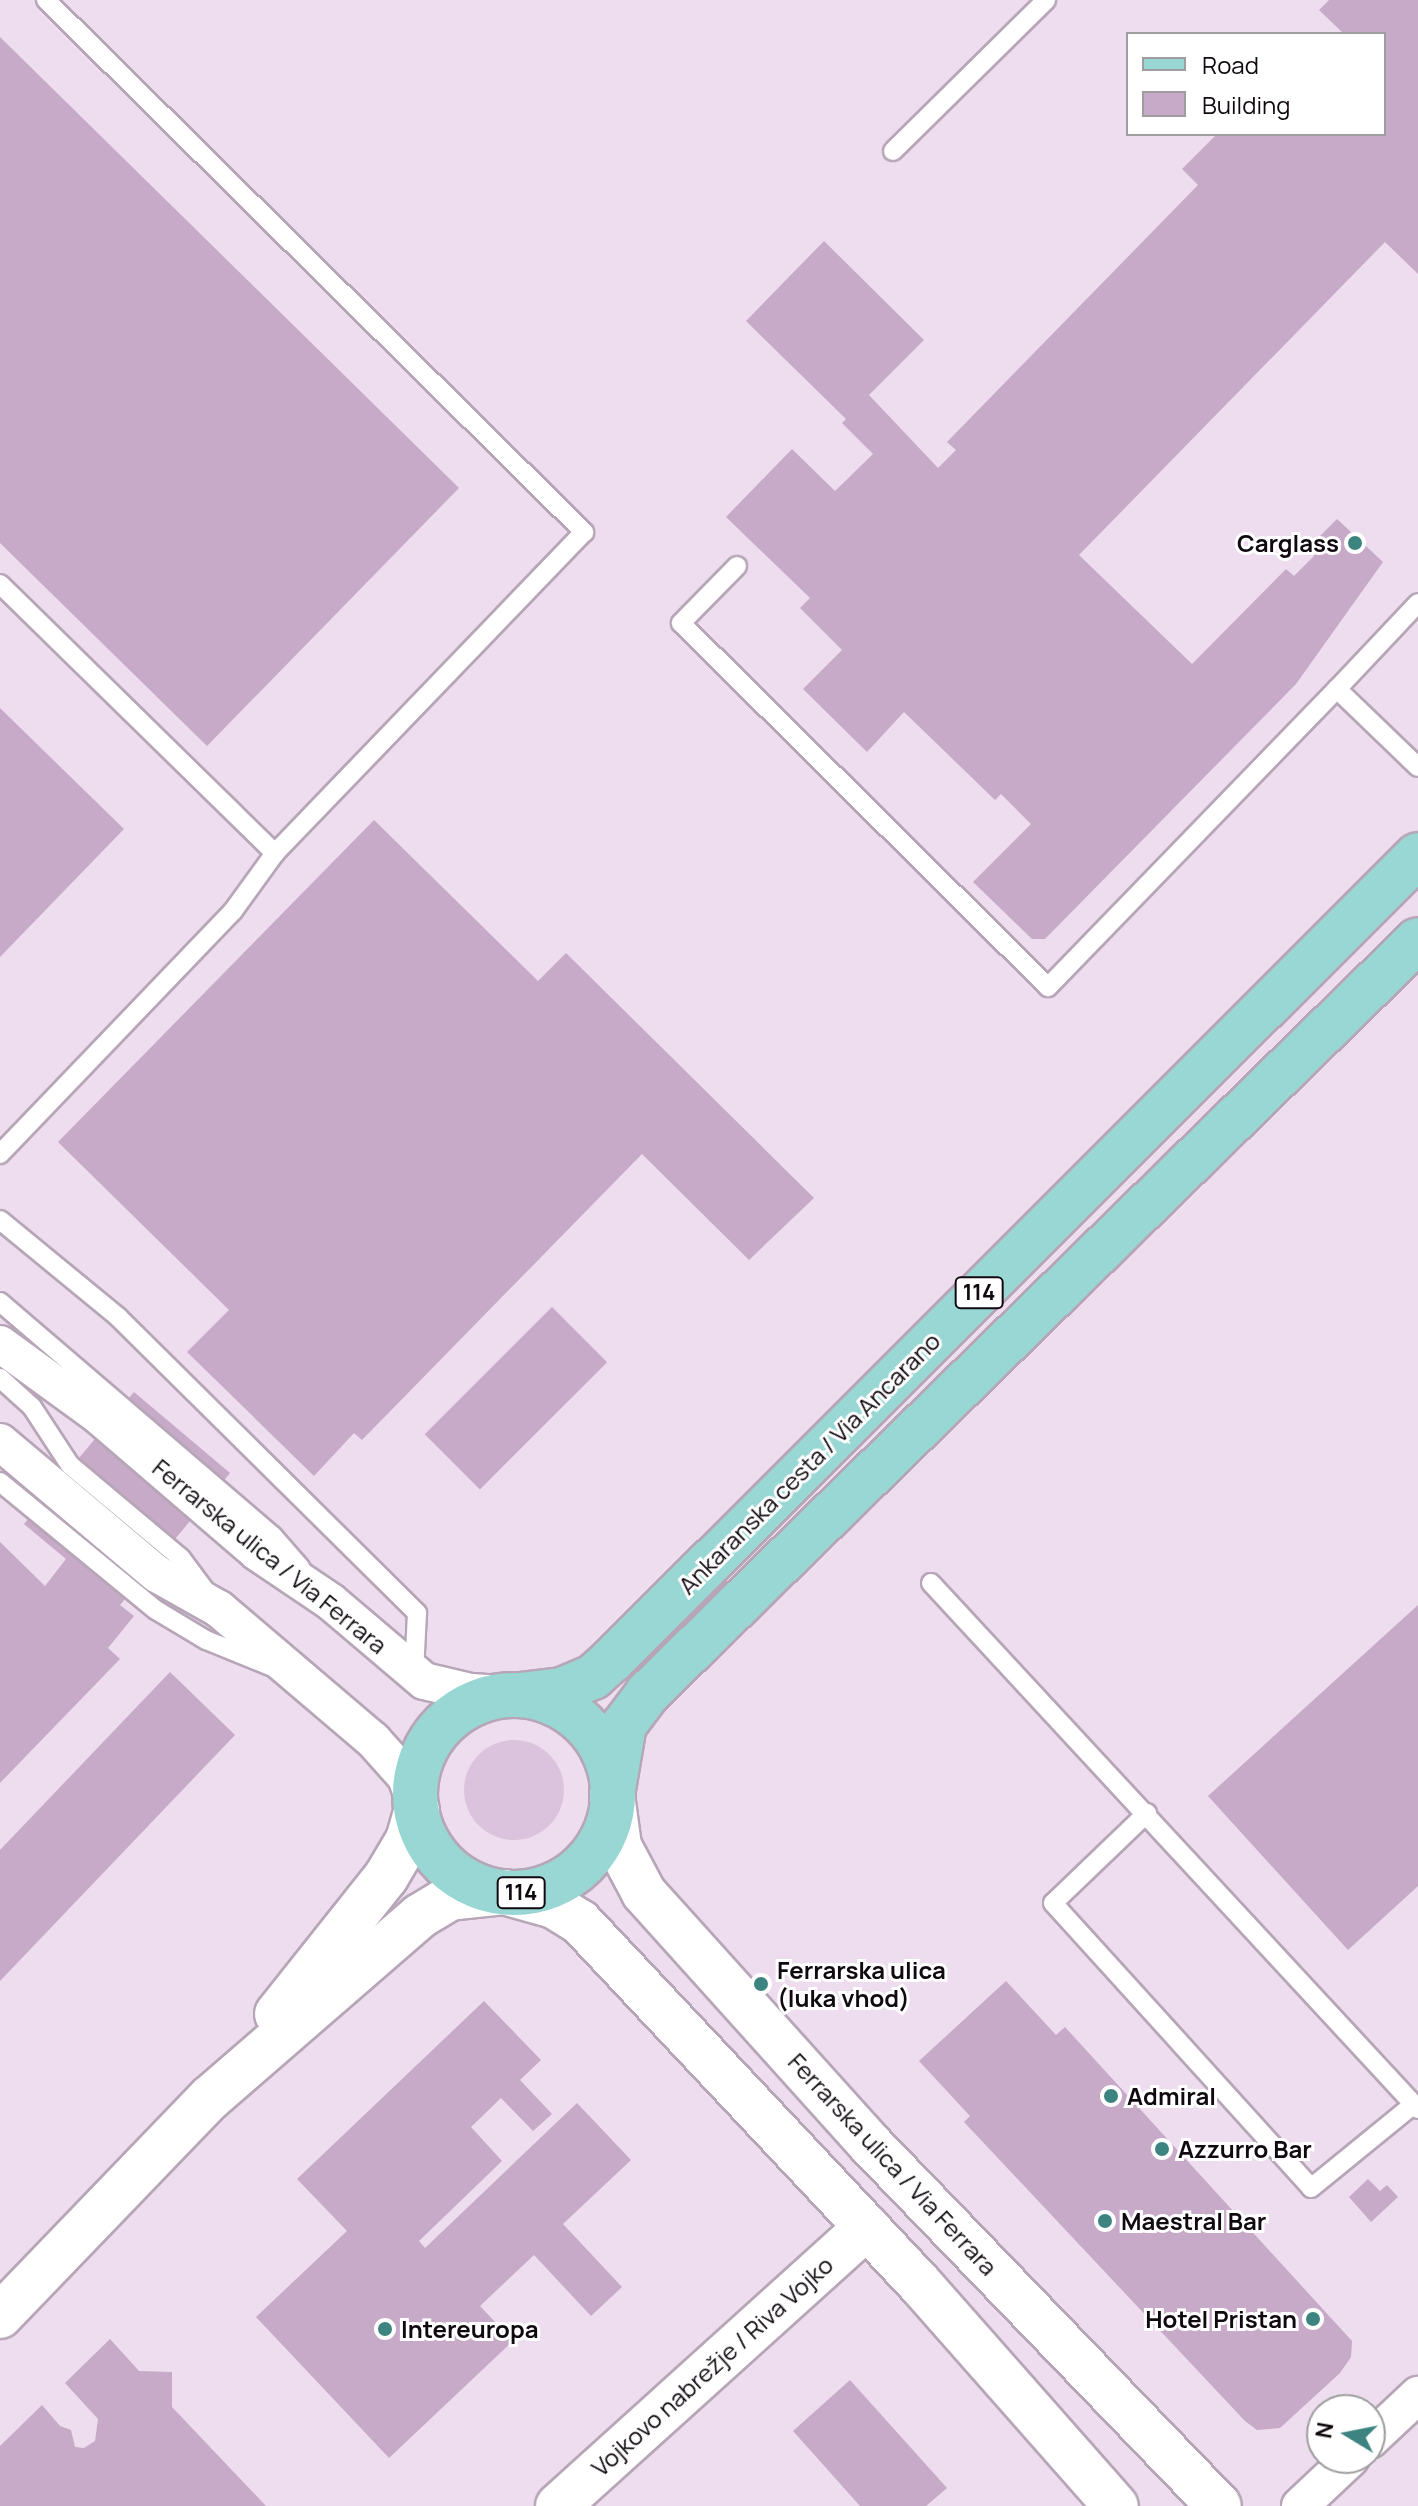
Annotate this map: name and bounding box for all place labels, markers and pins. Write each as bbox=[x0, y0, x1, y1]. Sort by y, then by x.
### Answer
place label: Carglass bbox=[1237, 529, 1339, 557]
marker: Carglass bbox=[1346, 534, 1364, 552]
place label: Ferrarska ulica (luka vhod) bbox=[777, 1956, 946, 2012]
marker: Ferrarska ulica (luka vhod) bbox=[752, 1975, 770, 1993]
place label: Admiral bbox=[1127, 2082, 1216, 2110]
marker: Admiral bbox=[1102, 2087, 1120, 2105]
place label: Azzurro Bar bbox=[1178, 2135, 1312, 2163]
marker: Azzurro Bar bbox=[1153, 2140, 1171, 2158]
place label: Maestral Bar bbox=[1121, 2207, 1266, 2235]
marker: Maestral Bar bbox=[1096, 2212, 1114, 2230]
place label: Hotel Pristan bbox=[1145, 2305, 1297, 2333]
marker: Hotel Pristan bbox=[1304, 2310, 1322, 2328]
place label: Intereuropa bbox=[401, 2315, 538, 2343]
marker: Intereuropa bbox=[376, 2320, 394, 2338]

